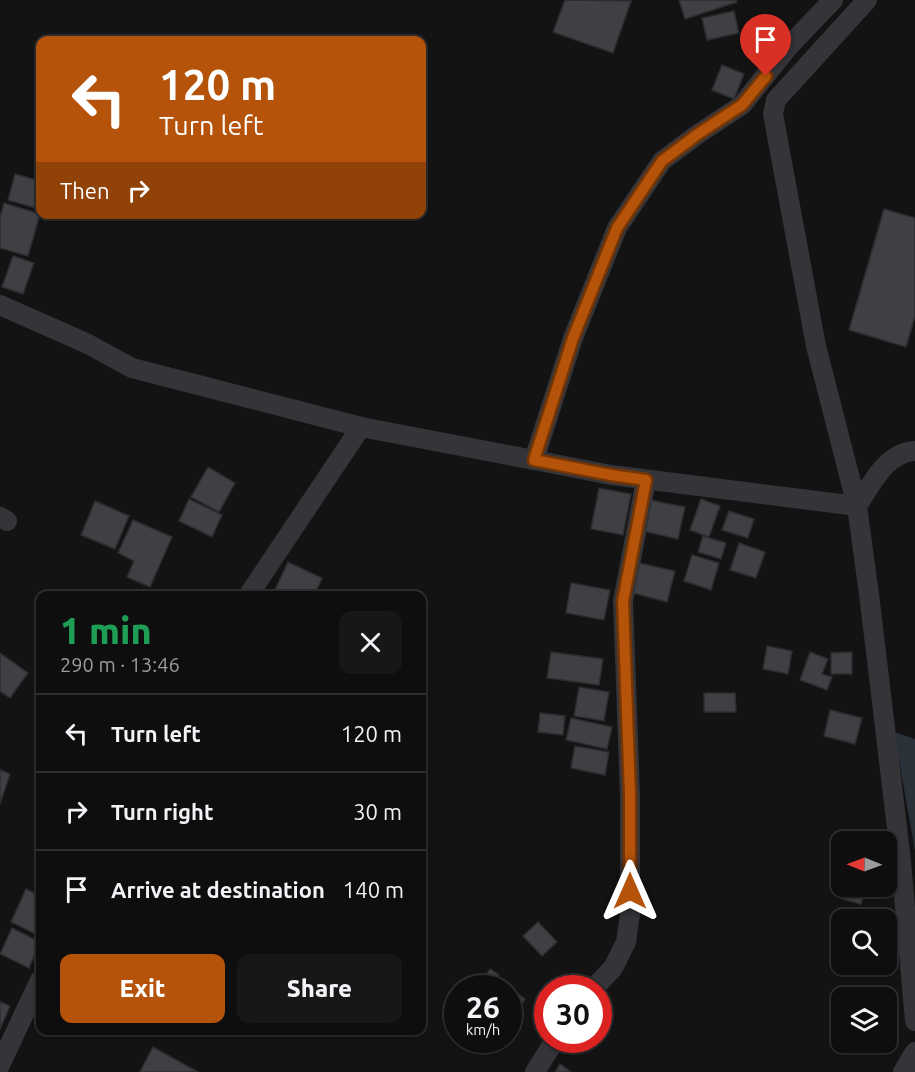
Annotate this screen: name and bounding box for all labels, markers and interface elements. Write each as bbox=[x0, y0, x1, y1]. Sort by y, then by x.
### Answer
pin bbox=[740, 14, 791, 76]
icon: arrive bbox=[749, 23, 782, 56]
icon: left bbox=[60, 60, 138, 138]
text: 120 m bbox=[159, 61, 276, 108]
text: Turn left bbox=[159, 110, 263, 140]
icon: right bbox=[122, 174, 155, 207]
text: Then bbox=[60, 178, 110, 203]
text: 1 min bbox=[60, 610, 152, 651]
button: close bbox=[339, 611, 402, 674]
text: 290 m · 13:46 bbox=[60, 653, 180, 676]
icon: left bbox=[60, 717, 93, 750]
text: Turn left bbox=[111, 721, 201, 746]
text: 120 m bbox=[341, 721, 402, 746]
icon: right bbox=[60, 795, 93, 828]
text: Turn right bbox=[111, 799, 213, 824]
text: 30 m bbox=[353, 799, 402, 824]
north arrow bbox=[831, 831, 897, 897]
map controls bbox=[831, 831, 897, 1053]
position arrow bbox=[598, 859, 662, 923]
icon: arrive bbox=[60, 873, 93, 906]
text: Arrive at destination bbox=[111, 877, 325, 902]
text: 140 m bbox=[343, 877, 404, 902]
button: search bbox=[831, 909, 897, 975]
button: Exit bbox=[60, 954, 225, 1023]
button: Share bbox=[237, 954, 402, 1023]
speed limit sign: 30 bbox=[534, 975, 612, 1053]
button: layers bbox=[831, 987, 897, 1053]
text: 26 bbox=[466, 990, 500, 1024]
text: km/h bbox=[466, 1021, 500, 1038]

